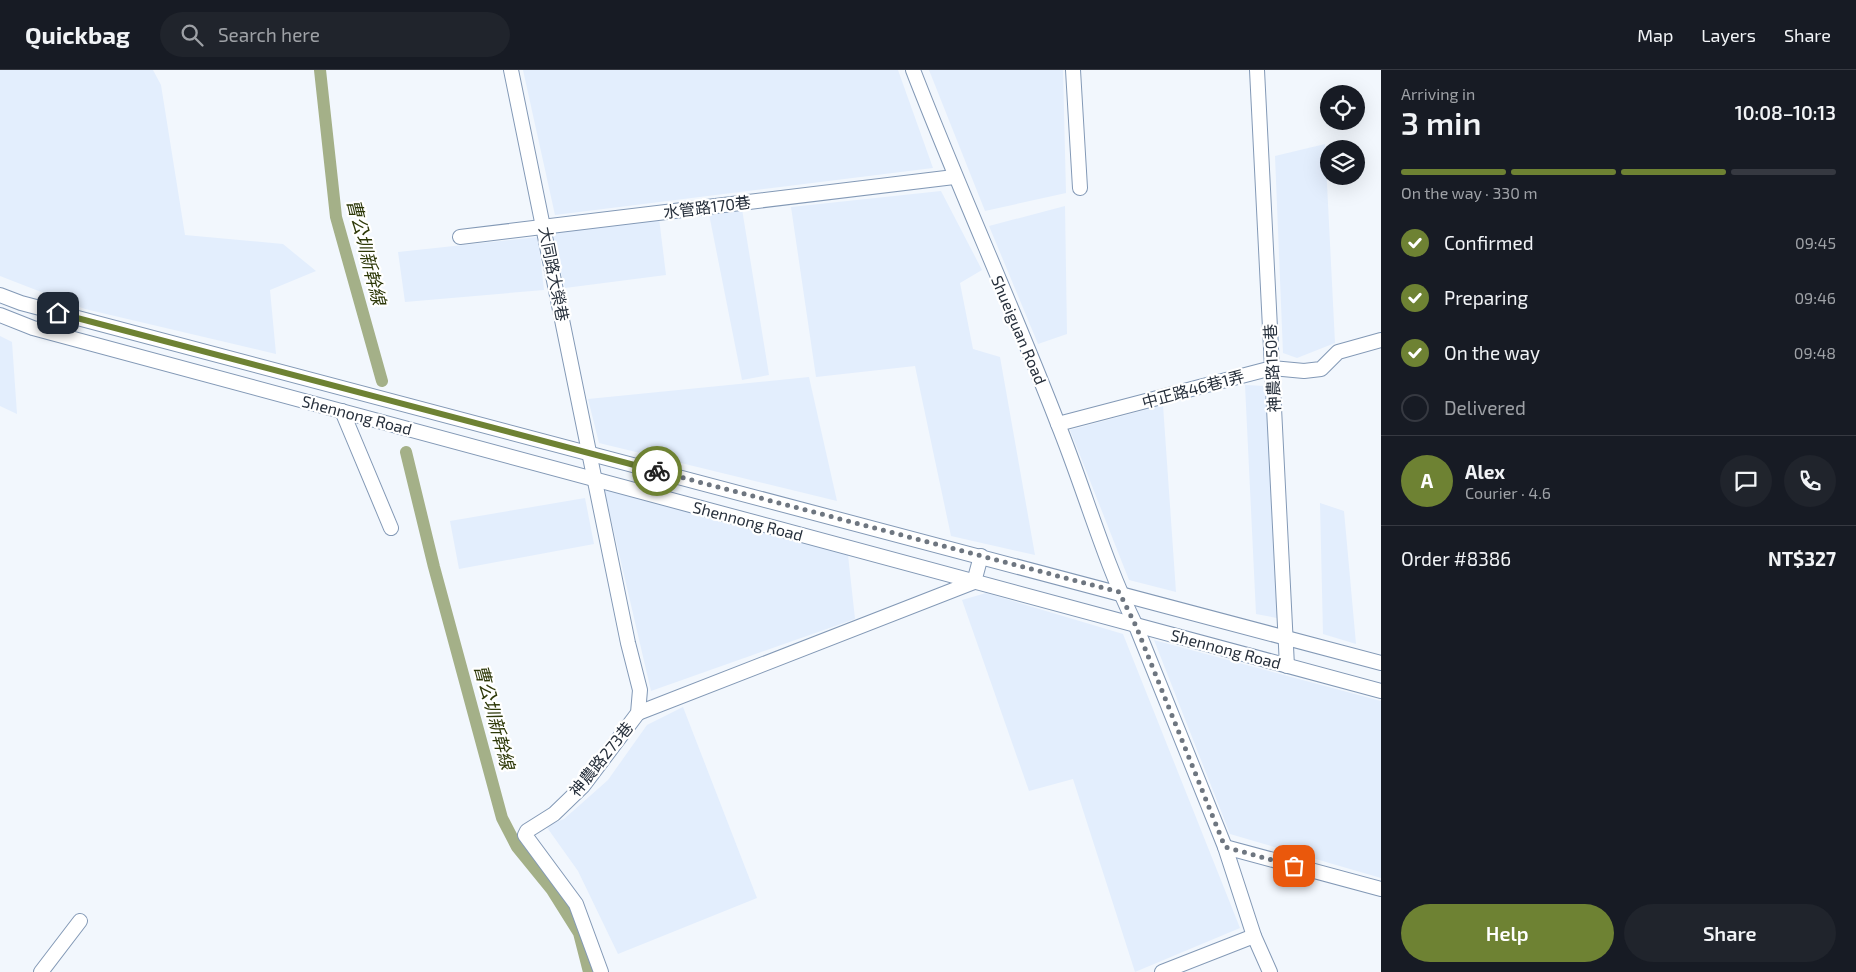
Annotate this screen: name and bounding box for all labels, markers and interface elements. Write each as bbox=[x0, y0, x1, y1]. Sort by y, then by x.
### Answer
search box bbox=[160, 12, 510, 57]
text: Quickbag bbox=[25, 20, 130, 49]
icon: search bbox=[178, 21, 206, 49]
text: Search here bbox=[218, 23, 320, 46]
text: Map bbox=[1637, 24, 1673, 46]
text: Layers bbox=[1701, 24, 1756, 46]
text: Share bbox=[1784, 24, 1831, 46]
text: Arriving in bbox=[1401, 84, 1475, 103]
map controls bbox=[1320, 85, 1365, 185]
button: locate bbox=[1320, 85, 1365, 130]
text: 10:08–10:13 bbox=[1735, 101, 1836, 124]
text: 3 min bbox=[1401, 103, 1482, 141]
button: layers bbox=[1320, 140, 1365, 185]
text: On the way · 330 m bbox=[1401, 183, 1537, 202]
street label: 水管路170巷 bbox=[662, 192, 752, 221]
water label: 曹公圳新幹線 bbox=[343, 197, 391, 309]
street label: 大同路大榮巷 bbox=[536, 225, 573, 323]
icon: check bbox=[1401, 229, 1429, 257]
text: Confirmed bbox=[1444, 231, 1534, 254]
text: 09:45 bbox=[1795, 233, 1836, 252]
street label: Shueiguan Road bbox=[988, 272, 1051, 387]
icon: check bbox=[1401, 284, 1429, 312]
text: Preparing bbox=[1444, 286, 1528, 309]
text: 09:46 bbox=[1794, 288, 1836, 307]
pin bbox=[37, 292, 79, 334]
icon: home bbox=[44, 299, 72, 327]
street label: 神農路150巷 bbox=[1260, 323, 1283, 413]
icon: check bbox=[1401, 339, 1429, 367]
text: On the way bbox=[1444, 341, 1540, 364]
text: 09:48 bbox=[1794, 343, 1836, 362]
street label: 中正路46巷1弄 bbox=[1140, 366, 1246, 411]
street label: Shennong Road bbox=[300, 391, 414, 438]
text: Delivered bbox=[1444, 396, 1526, 419]
courier bbox=[632, 446, 682, 496]
button: chat bbox=[1720, 455, 1772, 507]
button: phone bbox=[1784, 455, 1836, 507]
icon: bike bbox=[643, 457, 671, 485]
text: Alex bbox=[1465, 460, 1505, 483]
text: A bbox=[1421, 469, 1433, 492]
text: Courier · 4.6 bbox=[1465, 483, 1551, 502]
street label: Shennong Road bbox=[691, 497, 805, 544]
text: Order #8386 bbox=[1401, 547, 1511, 570]
text: NT$327 bbox=[1768, 547, 1836, 570]
street label: Shennong Road bbox=[1169, 625, 1283, 672]
water label: 曹公圳新幹線 bbox=[470, 662, 520, 774]
street label: 神農路273巷 bbox=[565, 718, 636, 800]
pin bbox=[1273, 845, 1315, 887]
icon: bag bbox=[1280, 852, 1308, 880]
button: Help bbox=[1401, 904, 1614, 962]
button: Share bbox=[1624, 904, 1836, 962]

